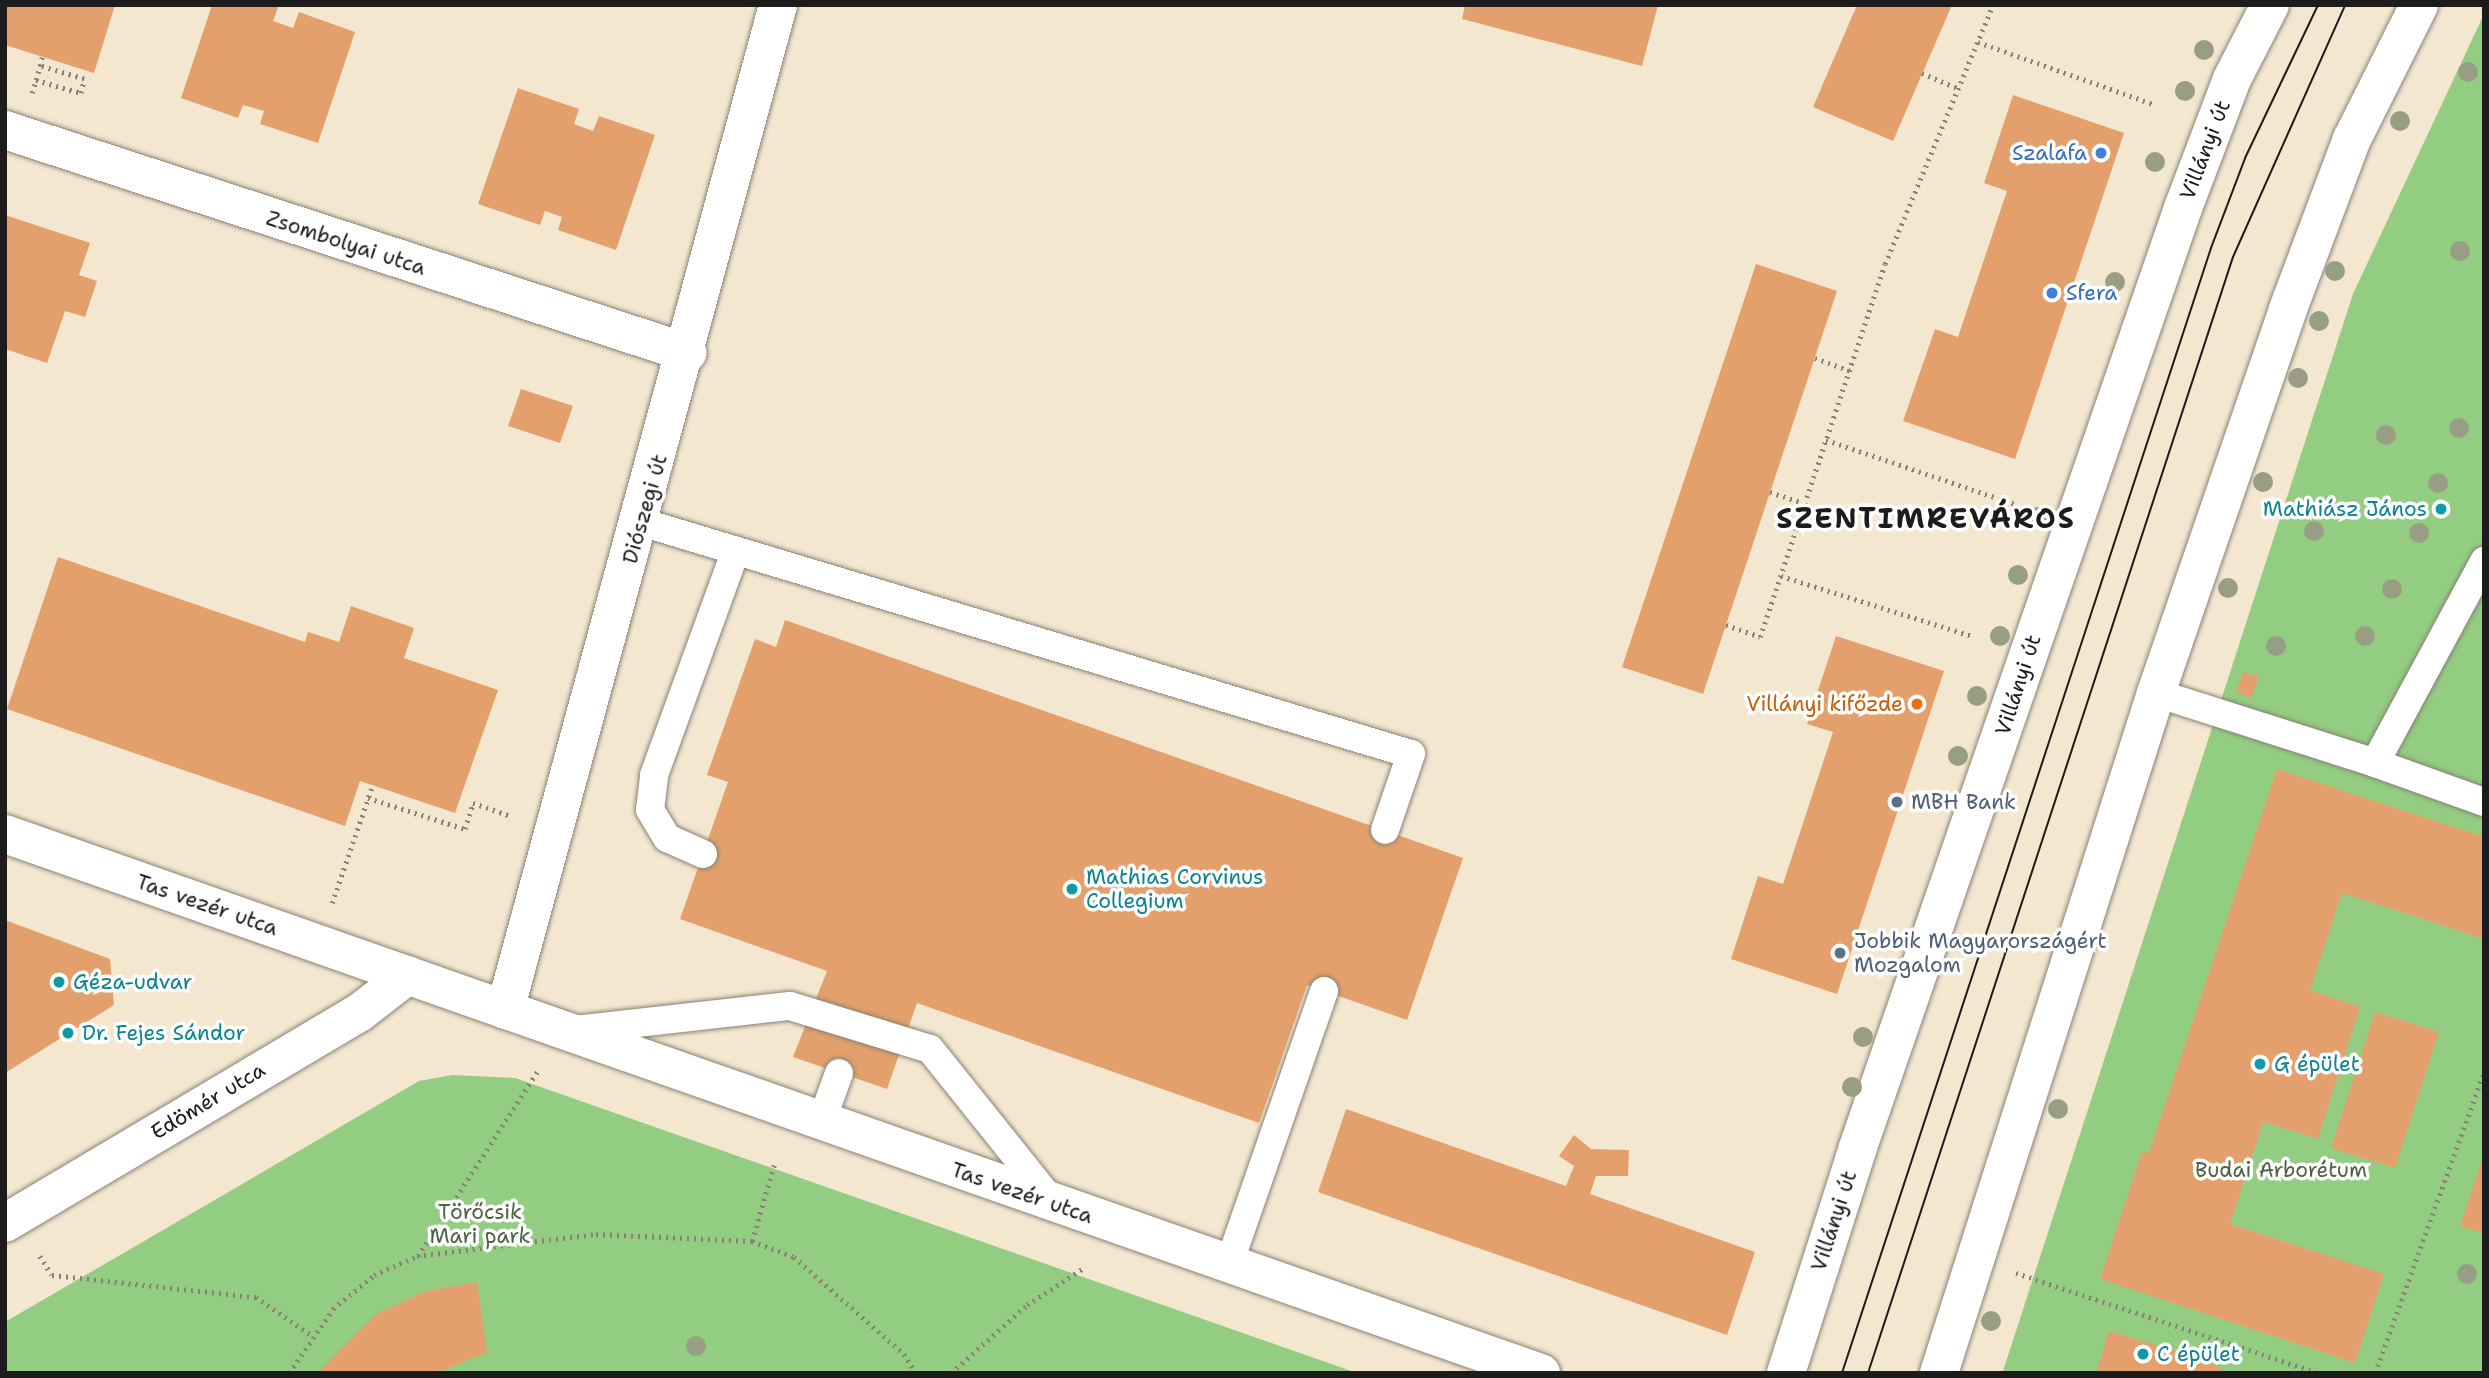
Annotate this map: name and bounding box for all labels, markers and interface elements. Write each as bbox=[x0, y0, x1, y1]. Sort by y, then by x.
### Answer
street label: Villányi út bbox=[2175, 97, 2235, 203]
place label: Szalafa bbox=[2012, 140, 2087, 166]
marker: Szalafa bbox=[2093, 145, 2109, 161]
street label: Zsombolyai utca bbox=[263, 205, 429, 281]
place label: Sfera bbox=[2066, 280, 2117, 306]
marker: Sfera bbox=[2044, 285, 2060, 301]
street label: Diószegi út bbox=[617, 451, 673, 567]
place label: Mathiász János bbox=[2263, 496, 2427, 522]
district label: SZENTIMREVÁROS bbox=[1778, 501, 2074, 535]
marker: Mathiász János bbox=[2433, 501, 2449, 517]
street label: Villányi út bbox=[1990, 631, 2046, 739]
place label: Villányi kifőzde bbox=[1746, 691, 1903, 717]
marker: Villányi kifőzde bbox=[1909, 696, 1925, 712]
place label: MBH Bank bbox=[1911, 789, 2016, 815]
marker: MBH Bank bbox=[1889, 794, 1905, 810]
place label: Mathias Corvinus Collegium bbox=[1086, 864, 1263, 914]
street label: Tas vezér utca bbox=[133, 869, 281, 941]
marker: Mathias Corvinus Collegium bbox=[1064, 881, 1080, 897]
place label: Jobbik Magyarországért Mozgalom bbox=[1854, 928, 2107, 978]
marker: Jobbik Magyarországért Mozgalom bbox=[1832, 945, 1848, 961]
place label: Géza-udvar bbox=[73, 969, 192, 995]
marker: Géza-udvar bbox=[51, 974, 67, 990]
place label: Dr. Fejes Sándor bbox=[82, 1020, 245, 1046]
marker: Dr. Fejes Sándor bbox=[60, 1025, 76, 1041]
place label: G épület bbox=[2274, 1051, 2360, 1077]
marker: G épület bbox=[2252, 1056, 2268, 1072]
street label: Edömér utca bbox=[146, 1057, 270, 1145]
street label: Tas vezér utca bbox=[948, 1157, 1096, 1229]
park label: Budai Arborétum bbox=[2195, 1157, 2367, 1183]
street label: Villányi út bbox=[1806, 1167, 1862, 1275]
park label: Törőcsik Mari park bbox=[430, 1199, 530, 1249]
place label: C épület bbox=[2157, 1341, 2240, 1367]
marker: C épület bbox=[2135, 1346, 2151, 1362]

